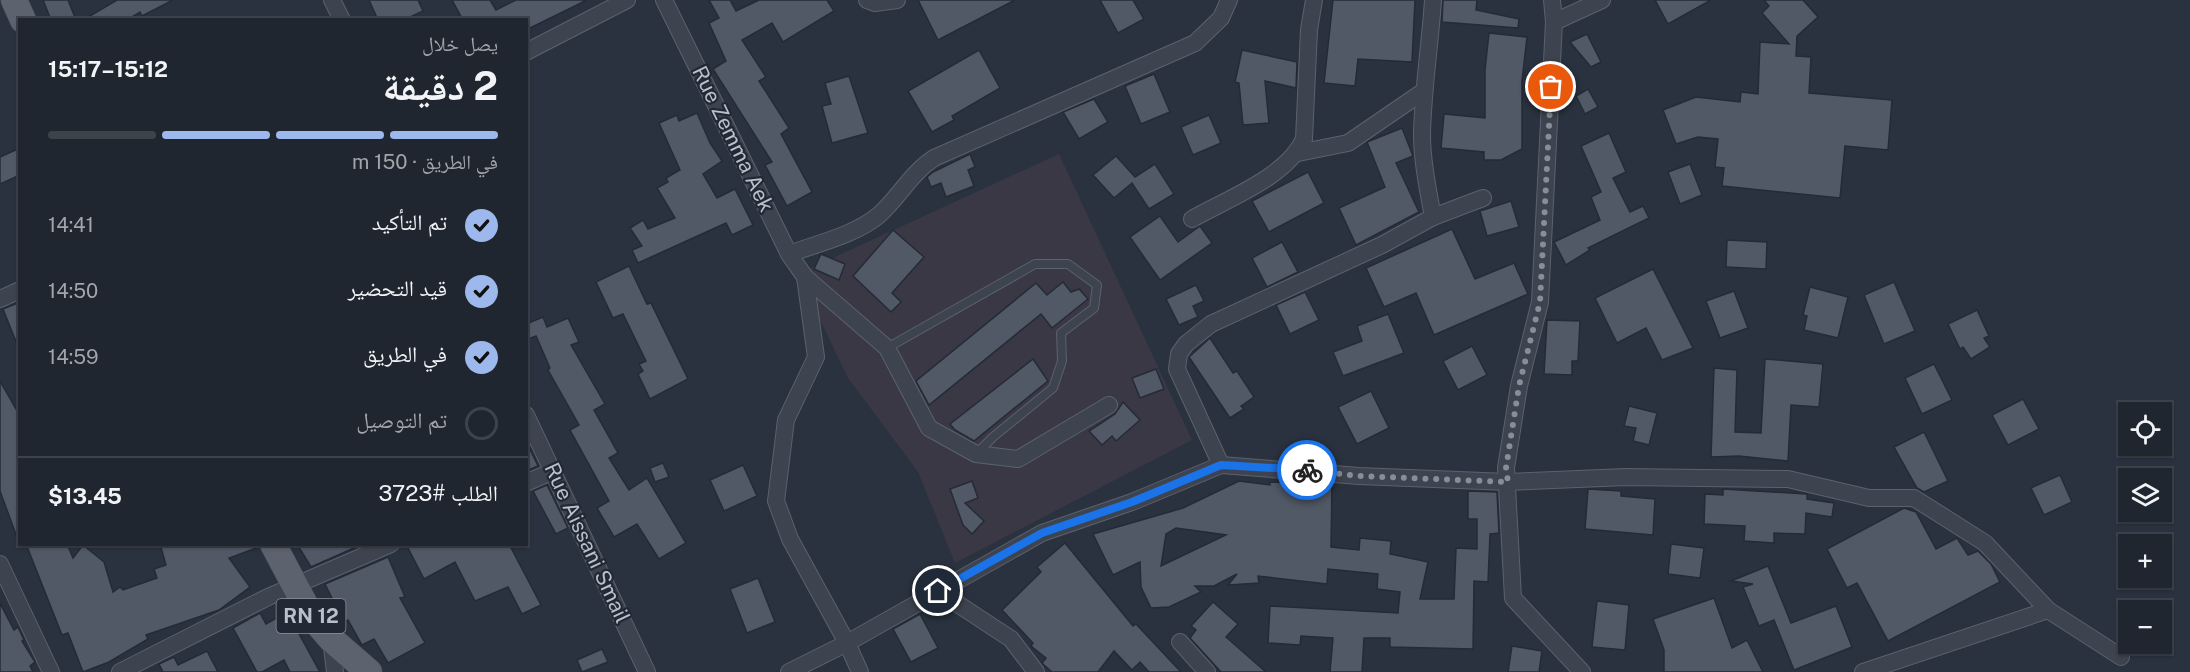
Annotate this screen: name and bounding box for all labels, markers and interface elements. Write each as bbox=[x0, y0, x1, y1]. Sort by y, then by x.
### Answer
text: يصل خلال bbox=[422, 32, 498, 56]
text: 15:12–15:17 bbox=[48, 56, 168, 82]
pin bbox=[1525, 61, 1576, 112]
street label: Rue Zemma Aek bbox=[687, 62, 780, 216]
text: 2 دقيقة bbox=[383, 63, 498, 109]
icon: bag bbox=[1534, 70, 1567, 103]
text: في الطريق · 150 m bbox=[352, 150, 498, 174]
text: تم التأكيد bbox=[372, 209, 447, 235]
icon: check bbox=[465, 209, 498, 242]
text: 14:41 bbox=[48, 213, 94, 237]
text: قيد التحضير bbox=[348, 275, 447, 301]
icon: check bbox=[465, 275, 498, 308]
text: 14:50 bbox=[48, 279, 98, 303]
text: في الطريق bbox=[363, 341, 447, 367]
icon: check bbox=[465, 341, 498, 374]
text: 14:59 bbox=[48, 345, 99, 369]
map controls bbox=[2118, 402, 2172, 654]
button: locate bbox=[2118, 402, 2172, 456]
text: تم التوصيل bbox=[356, 407, 447, 433]
courier bbox=[1277, 440, 1337, 500]
icon: bike bbox=[1291, 454, 1324, 487]
street label: Rue Aissani Smail bbox=[539, 459, 636, 627]
button: layers bbox=[2118, 468, 2172, 522]
text: الطلب #3723 bbox=[378, 480, 498, 506]
text: $13.45 bbox=[48, 483, 122, 509]
button: + bbox=[2118, 534, 2172, 588]
pin bbox=[912, 565, 963, 616]
icon: home bbox=[921, 574, 954, 607]
road number: RN 12 bbox=[276, 599, 346, 633]
button: − bbox=[2118, 600, 2172, 654]

